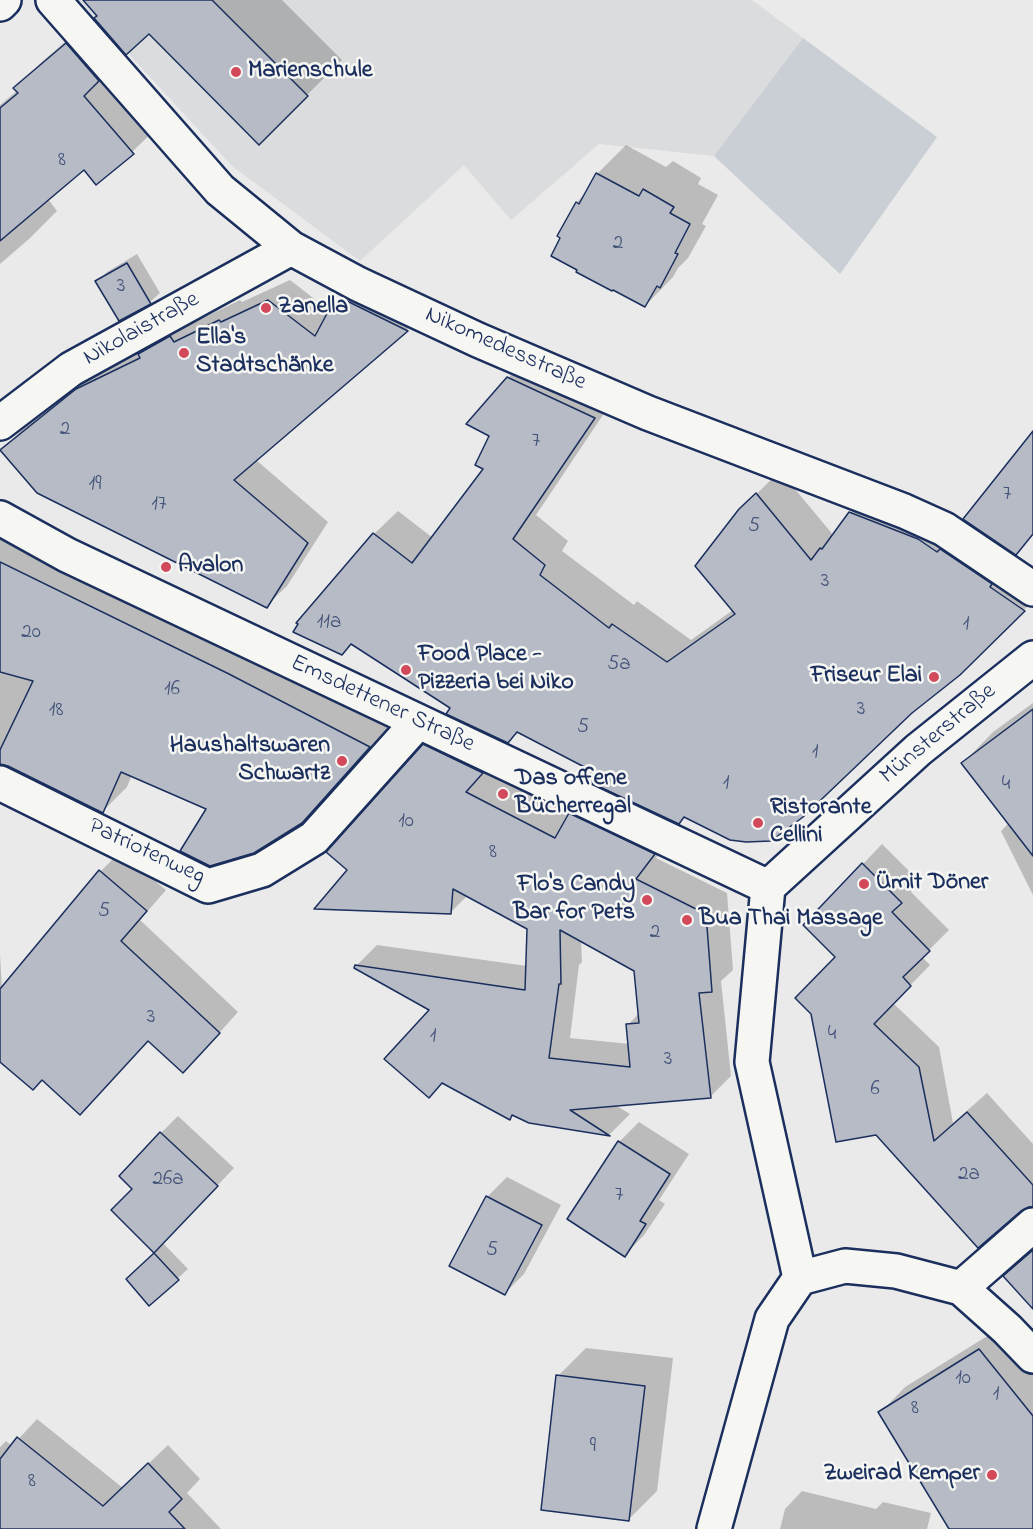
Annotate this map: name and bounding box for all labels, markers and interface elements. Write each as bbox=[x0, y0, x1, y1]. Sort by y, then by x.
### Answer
place label: Marienschule bbox=[248, 58, 373, 86]
marker: Marienschule bbox=[229, 65, 243, 79]
house number: 8 bbox=[58, 149, 66, 175]
house number: 2 bbox=[613, 232, 623, 258]
house number: 3 bbox=[117, 275, 125, 301]
street label: Nikolaistraße bbox=[79, 286, 205, 374]
place label: Zanella bbox=[278, 294, 348, 322]
marker: Zanella bbox=[259, 301, 273, 315]
street label: Nikomedesstraße bbox=[420, 302, 590, 398]
place label: Ella's Stadtschänke bbox=[196, 325, 333, 381]
marker: Ella's Stadtschänke bbox=[177, 346, 191, 360]
house number: 2 bbox=[60, 418, 70, 444]
house number: 7 bbox=[532, 430, 540, 456]
house number: 19 bbox=[89, 473, 101, 499]
house number: 7 bbox=[1003, 483, 1011, 509]
house number: 17 bbox=[151, 493, 167, 519]
house number: 5 bbox=[748, 515, 760, 541]
place label: Avalon bbox=[178, 553, 243, 581]
marker: Avalon bbox=[159, 560, 173, 574]
house number: 3 bbox=[821, 570, 829, 596]
house number: 11a bbox=[317, 611, 341, 637]
house number: 1 bbox=[963, 613, 969, 639]
house number: 20 bbox=[21, 621, 41, 647]
place label: Food Place - Pizzeria bei Niko bbox=[418, 642, 574, 698]
street label: Emsdettener Straße bbox=[285, 650, 479, 760]
house number: 5a bbox=[607, 653, 631, 679]
marker: Food Place - Pizzeria bei Niko bbox=[399, 663, 413, 677]
place label: Friseur Elai bbox=[811, 663, 922, 691]
marker: Friseur Elai bbox=[927, 670, 941, 684]
house number: 16 bbox=[164, 678, 180, 704]
street label: Münsterstraße bbox=[875, 678, 1003, 792]
house number: 3 bbox=[857, 698, 865, 724]
house number: 18 bbox=[49, 699, 63, 725]
house number: 5 bbox=[577, 716, 589, 742]
place label: Haushaltswaren Schwartz bbox=[170, 733, 330, 789]
house number: 1 bbox=[812, 741, 818, 767]
marker: Haushaltswaren Schwartz bbox=[335, 754, 349, 768]
place label: Das offene Bücherregal bbox=[515, 766, 631, 822]
house number: 1 bbox=[723, 772, 729, 798]
house number: 4 bbox=[1002, 773, 1010, 799]
marker: Das offene Bücherregal bbox=[496, 787, 510, 801]
place label: Ristorante Cellini bbox=[770, 795, 871, 851]
house number: 10 bbox=[398, 810, 414, 836]
street label: Patriotenweg bbox=[83, 813, 209, 893]
marker: Ristorante Cellini bbox=[751, 816, 765, 830]
house number: 8 bbox=[489, 841, 497, 867]
place label: Ümit Döner bbox=[876, 870, 988, 898]
place label: Flo's Candy Bar for Pets bbox=[513, 872, 635, 928]
marker: Ümit Döner bbox=[857, 877, 871, 891]
marker: Flo's Candy Bar for Pets bbox=[640, 893, 654, 907]
house number: 5 bbox=[98, 900, 110, 926]
place label: Bua Thai Massage bbox=[699, 906, 883, 934]
marker: Bua Thai Massage bbox=[680, 913, 694, 927]
house number: 2 bbox=[650, 921, 660, 947]
house number: 3 bbox=[147, 1006, 155, 1032]
house number: 4 bbox=[828, 1023, 836, 1049]
house number: 1 bbox=[430, 1025, 436, 1051]
house number: 3 bbox=[664, 1048, 672, 1074]
house number: 6 bbox=[870, 1078, 880, 1104]
house number: 2a bbox=[958, 1163, 980, 1189]
house number: 26a bbox=[152, 1168, 184, 1194]
house number: 7 bbox=[615, 1184, 623, 1210]
house number: 5 bbox=[486, 1239, 498, 1265]
house number: 10 bbox=[955, 1367, 971, 1393]
house number: 1 bbox=[993, 1383, 999, 1409]
house number: 8 bbox=[911, 1397, 919, 1423]
house number: 9 bbox=[590, 1435, 596, 1461]
place label: Zweirad Kemper bbox=[823, 1461, 980, 1489]
marker: Zweirad Kemper bbox=[985, 1468, 999, 1482]
house number: 8 bbox=[28, 1470, 36, 1496]

